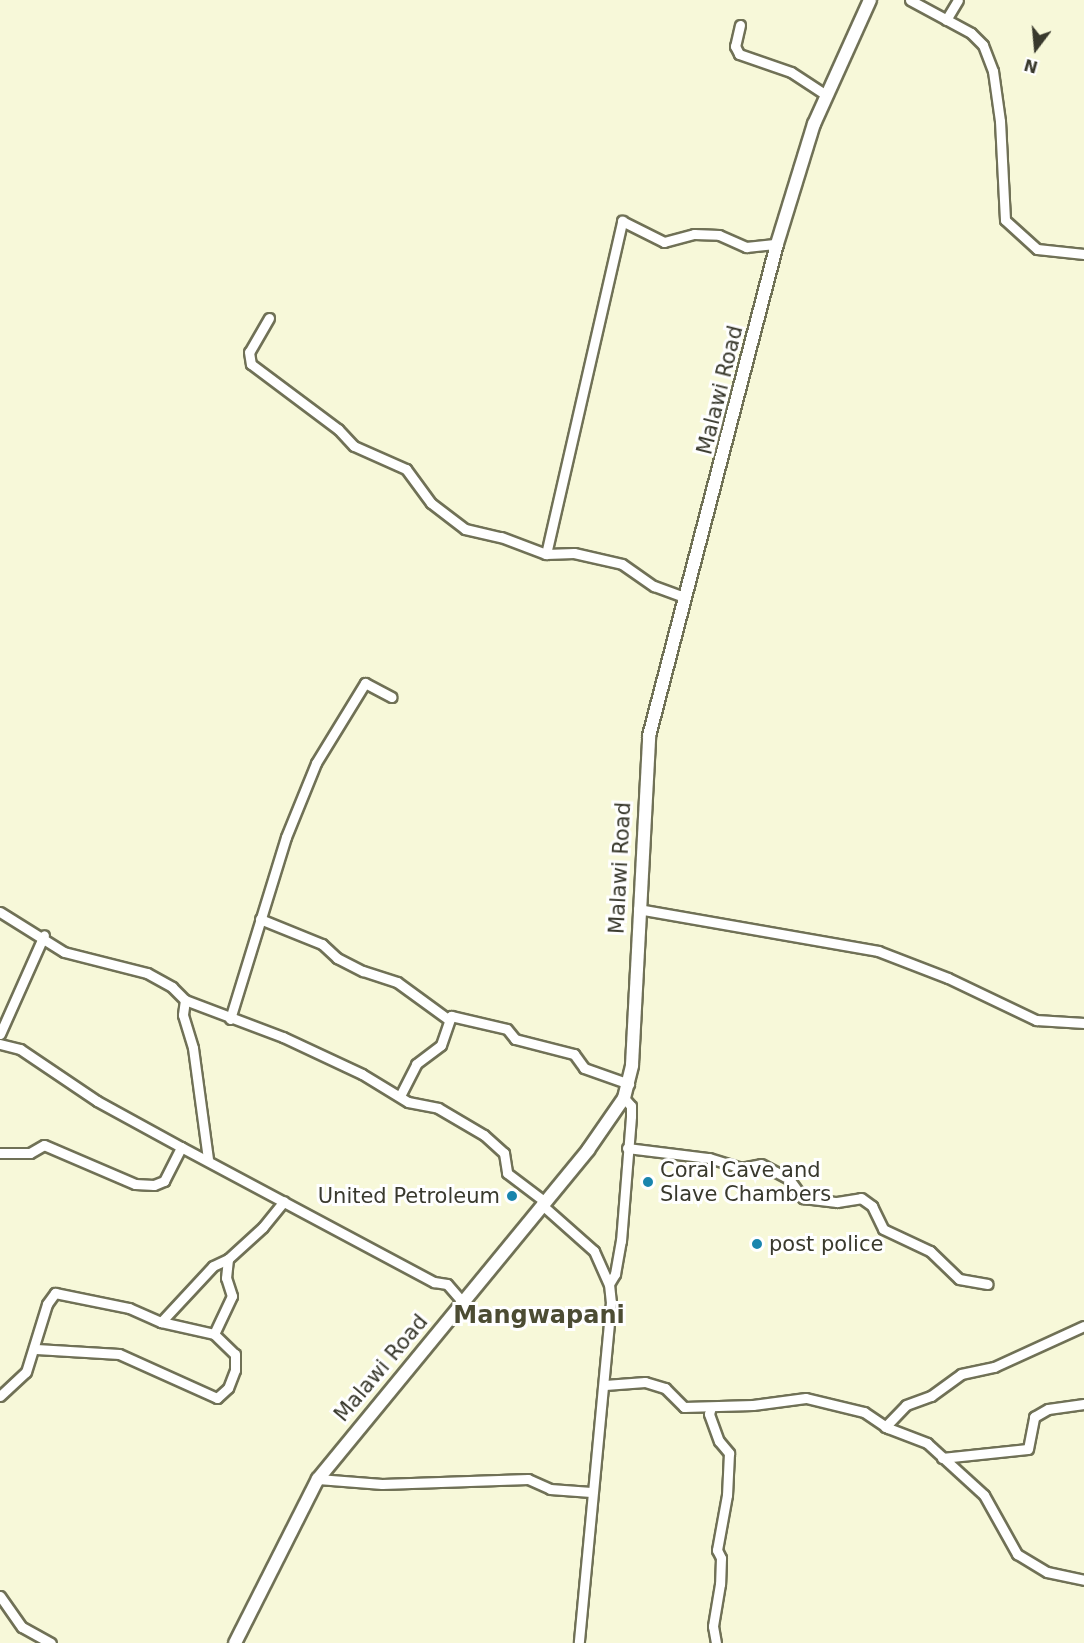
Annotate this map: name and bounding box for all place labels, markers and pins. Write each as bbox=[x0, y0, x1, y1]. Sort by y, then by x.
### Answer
place label: Coral Cave and Slave Chambers bbox=[660, 1157, 831, 1207]
marker: Coral Cave and Slave Chambers bbox=[641, 1175, 655, 1189]
place label: United Petroleum bbox=[318, 1183, 500, 1209]
marker: United Petroleum bbox=[505, 1189, 519, 1203]
place label: post police bbox=[769, 1231, 883, 1257]
marker: post police bbox=[750, 1237, 764, 1251]

